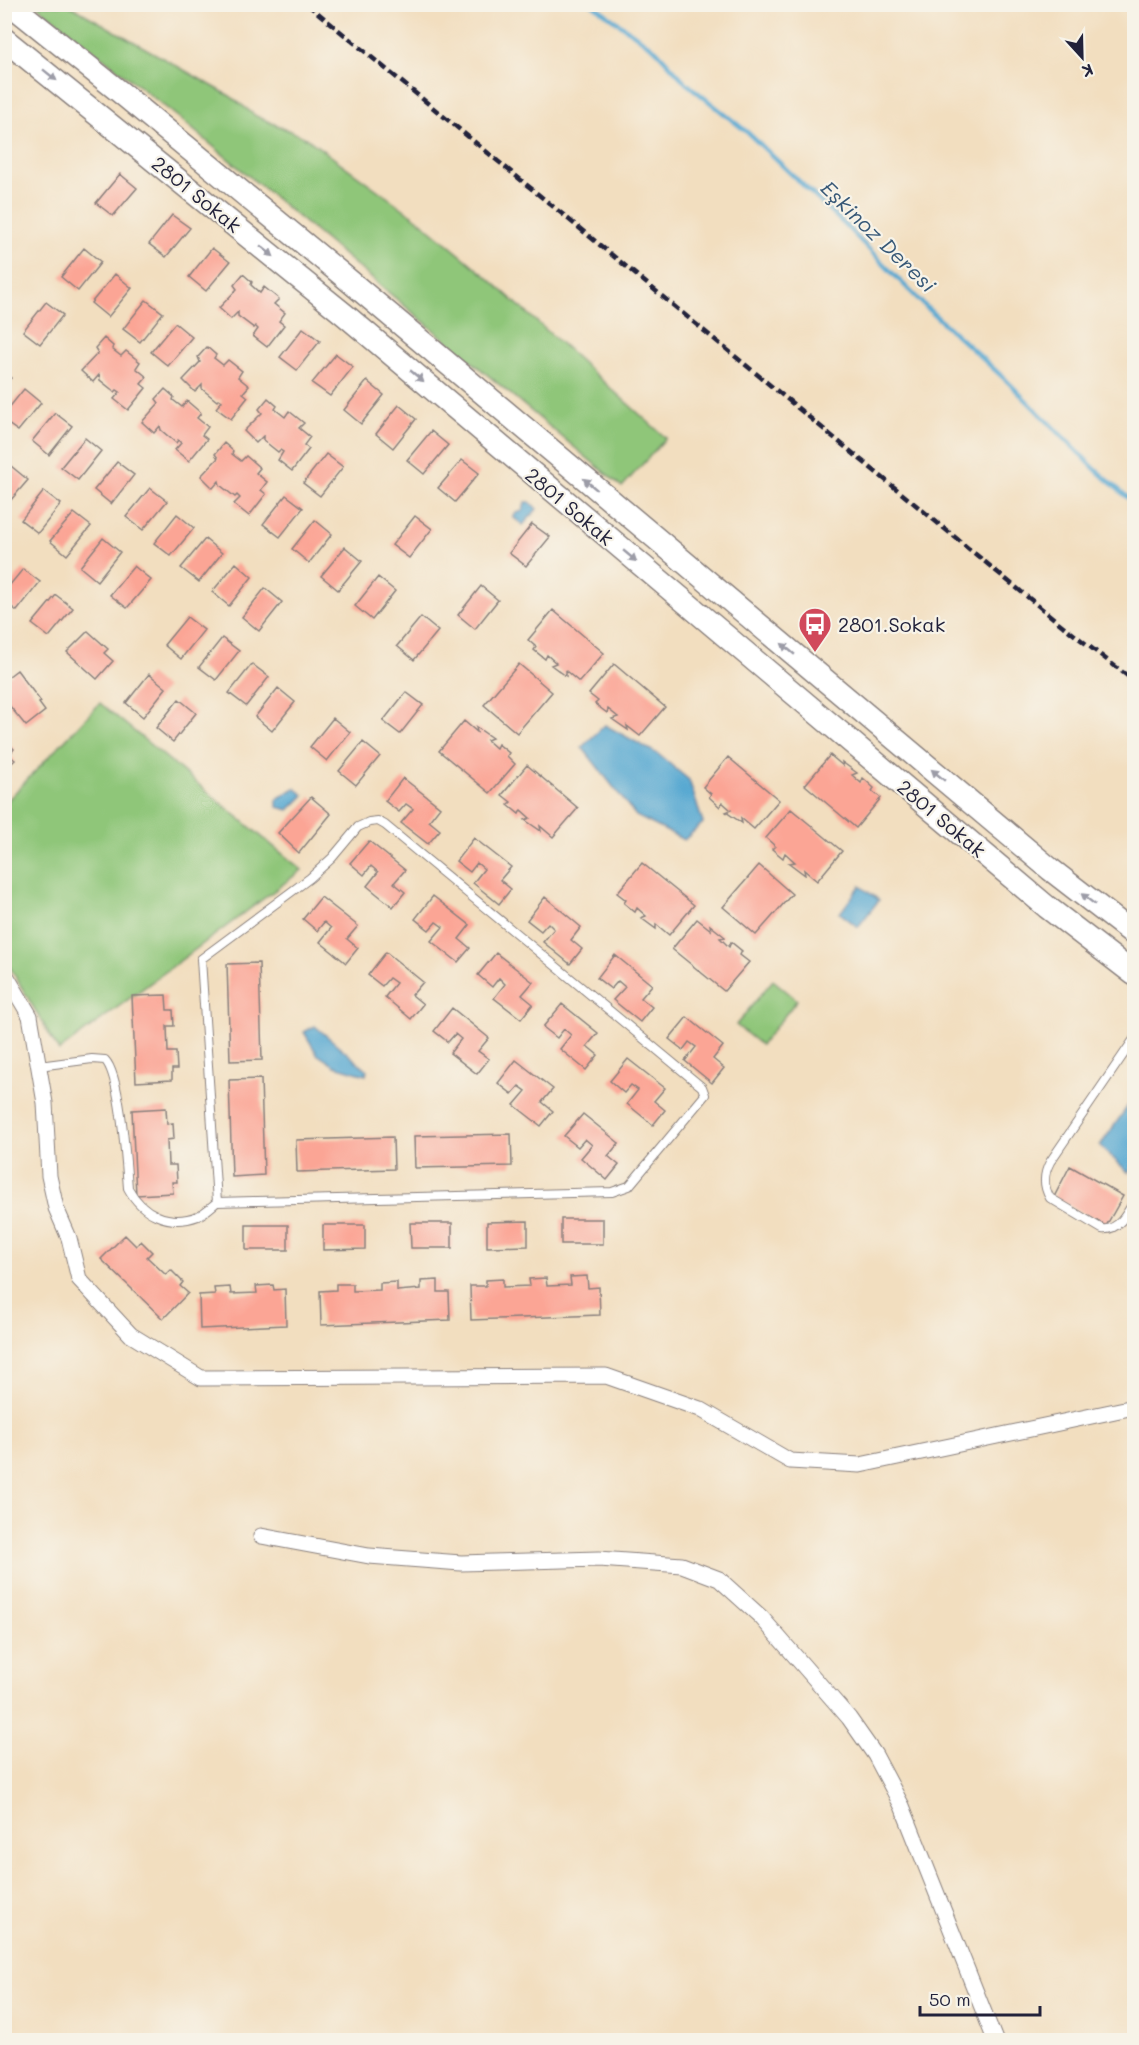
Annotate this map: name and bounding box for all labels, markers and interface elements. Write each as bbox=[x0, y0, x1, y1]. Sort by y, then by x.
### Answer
north arrow bbox=[1052, 27, 1112, 87]
text: K bbox=[1079, 60, 1097, 83]
one-way arrow bbox=[42, 69, 58, 82]
street label: 2801 Sokak bbox=[147, 150, 247, 238]
water label: Eşkinoz Deresi bbox=[816, 174, 943, 298]
one-way arrow bbox=[259, 244, 274, 257]
one-way arrow bbox=[409, 369, 425, 382]
street label: 2801 Sokak bbox=[520, 461, 620, 551]
one-way arrow bbox=[582, 477, 598, 490]
one-way arrow bbox=[622, 549, 637, 562]
bus stop icon: 2801.Sokak bbox=[797, 606, 833, 653]
place label: 2801.Sokak bbox=[838, 611, 945, 637]
one-way arrow bbox=[780, 643, 796, 656]
one-way arrow bbox=[930, 769, 945, 781]
street label: 2801 Sokak bbox=[892, 773, 992, 863]
one-way arrow bbox=[1080, 893, 1095, 906]
scale bar bbox=[920, 1979, 1040, 2017]
text: 50 m bbox=[929, 1987, 971, 2011]

